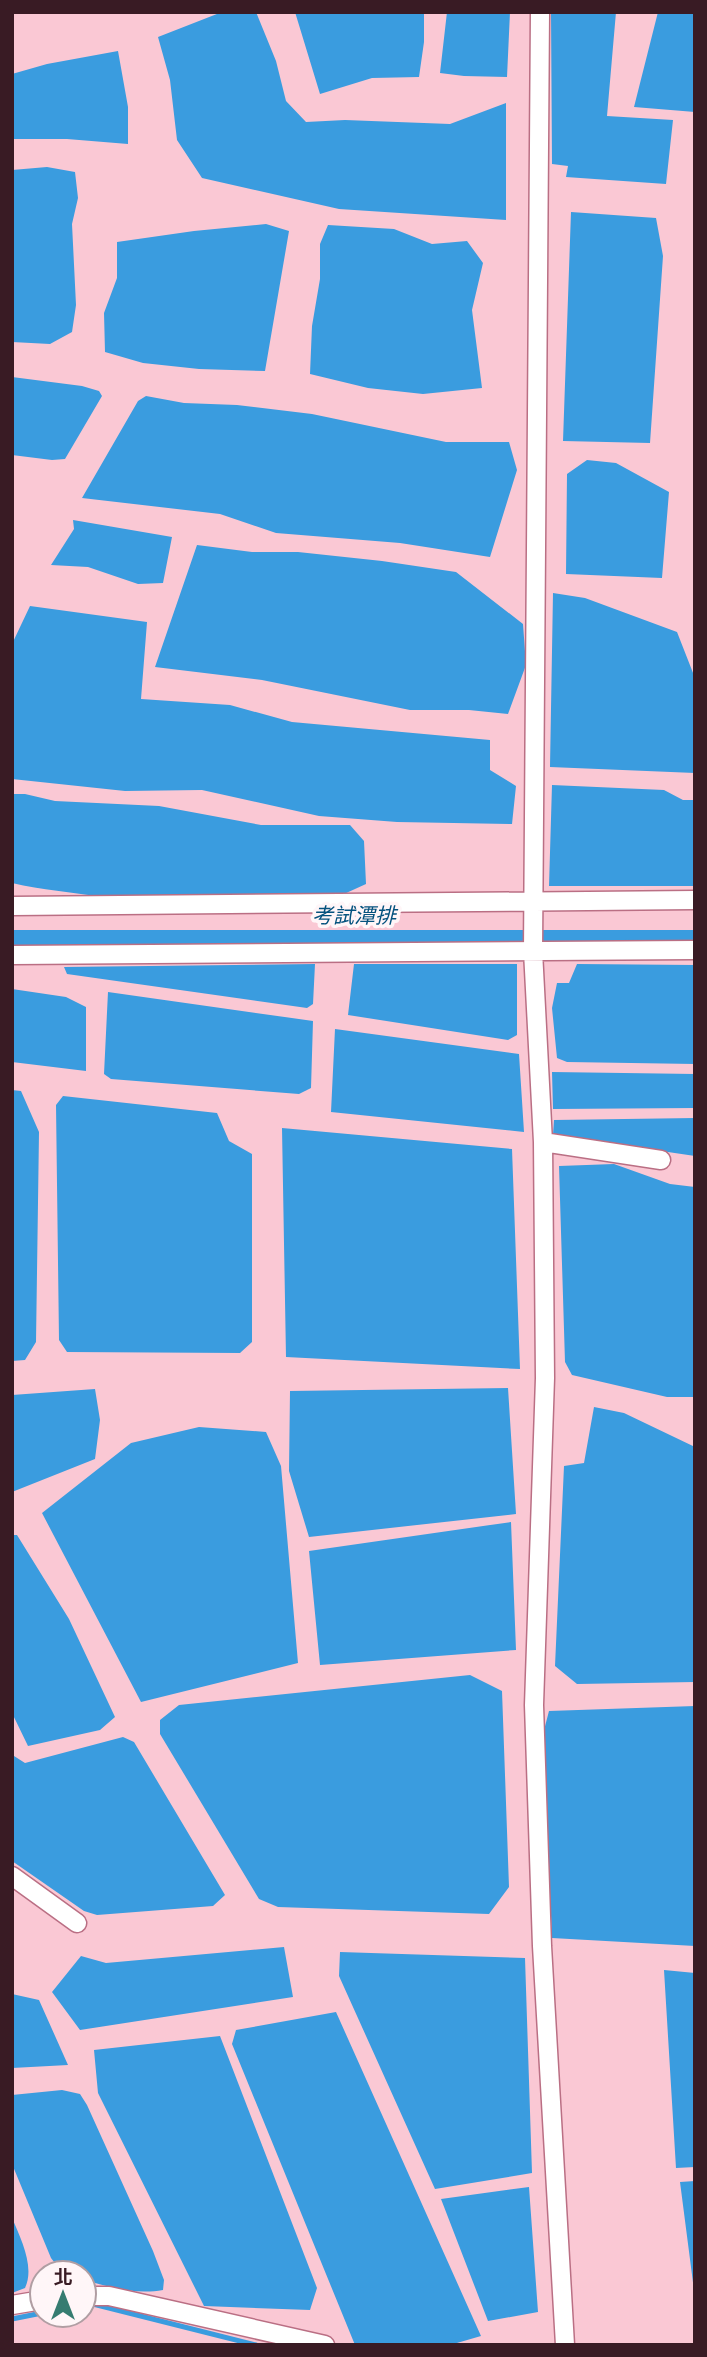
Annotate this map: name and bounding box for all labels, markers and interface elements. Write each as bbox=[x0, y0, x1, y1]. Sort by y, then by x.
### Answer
water label: 考試潭排 bbox=[312, 903, 399, 929]
north arrow bbox=[28, 2259, 98, 2329]
text: 北 bbox=[53, 2266, 73, 2289]

